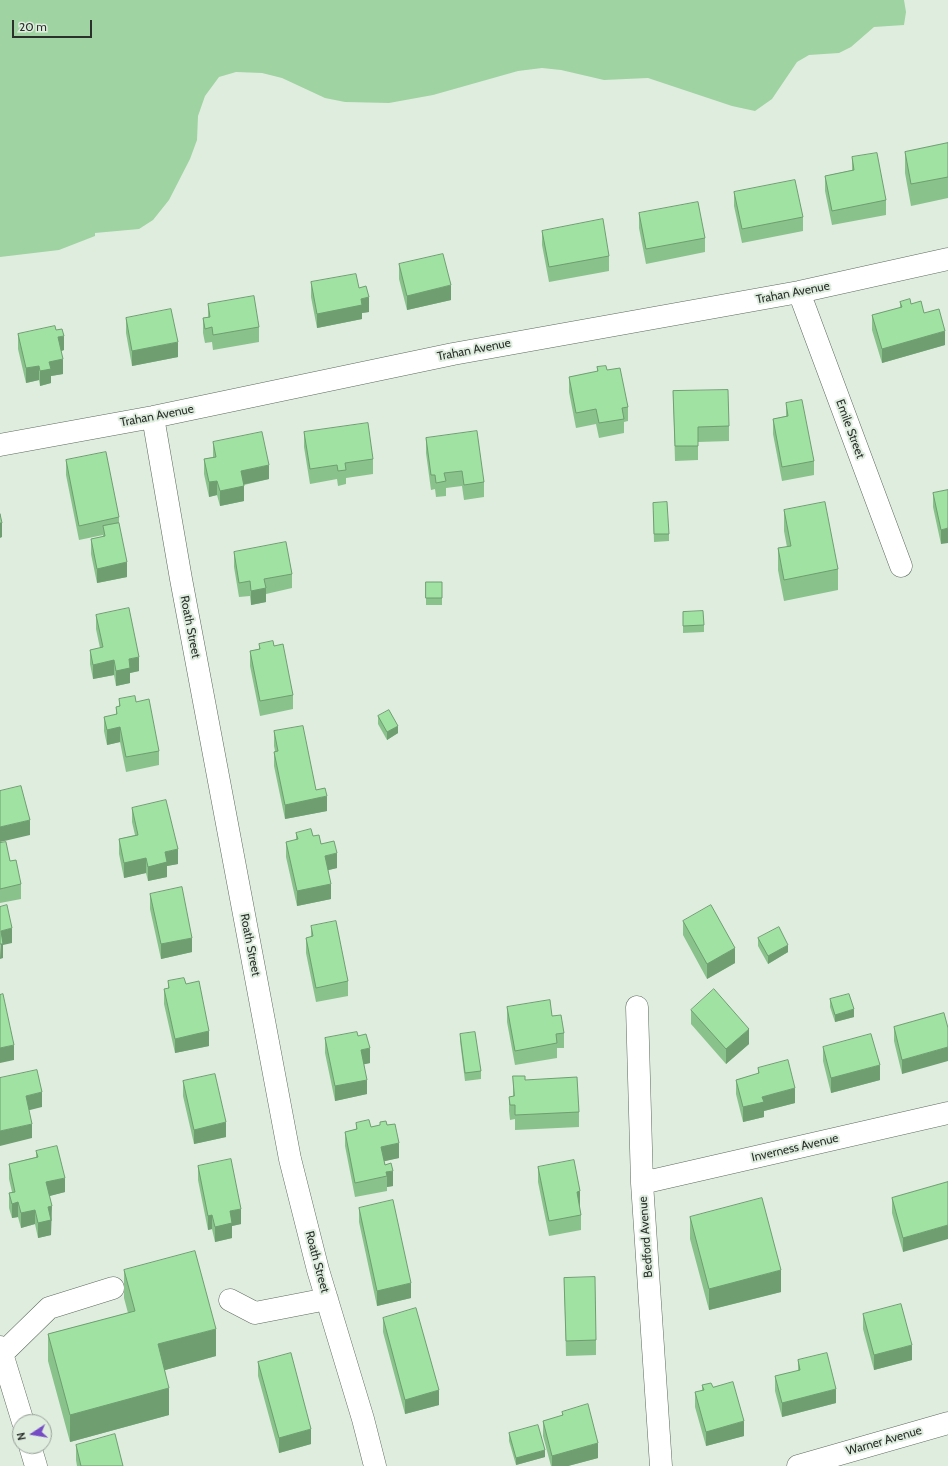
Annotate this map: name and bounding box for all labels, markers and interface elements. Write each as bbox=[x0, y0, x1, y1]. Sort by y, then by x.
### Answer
scale bar bbox=[14, 12, 94, 38]
text: 20 m bbox=[19, 19, 47, 34]
street label: Trahan Avenue bbox=[755, 279, 831, 307]
street label: Trahan Avenue bbox=[436, 336, 512, 364]
street label: Emile Street bbox=[833, 397, 867, 461]
street label: Trahan Avenue bbox=[119, 402, 195, 430]
street label: Roath Street bbox=[177, 595, 203, 659]
street label: Roath Street bbox=[237, 913, 263, 977]
street label: Inverness Avenue bbox=[750, 1131, 840, 1165]
street label: Bedford Avenue bbox=[636, 1196, 656, 1278]
street label: Roath Street bbox=[302, 1230, 332, 1294]
north arrow bbox=[12, 1414, 52, 1454]
street label: Warner Avenue bbox=[845, 1423, 923, 1459]
text: N bbox=[14, 1431, 29, 1442]

